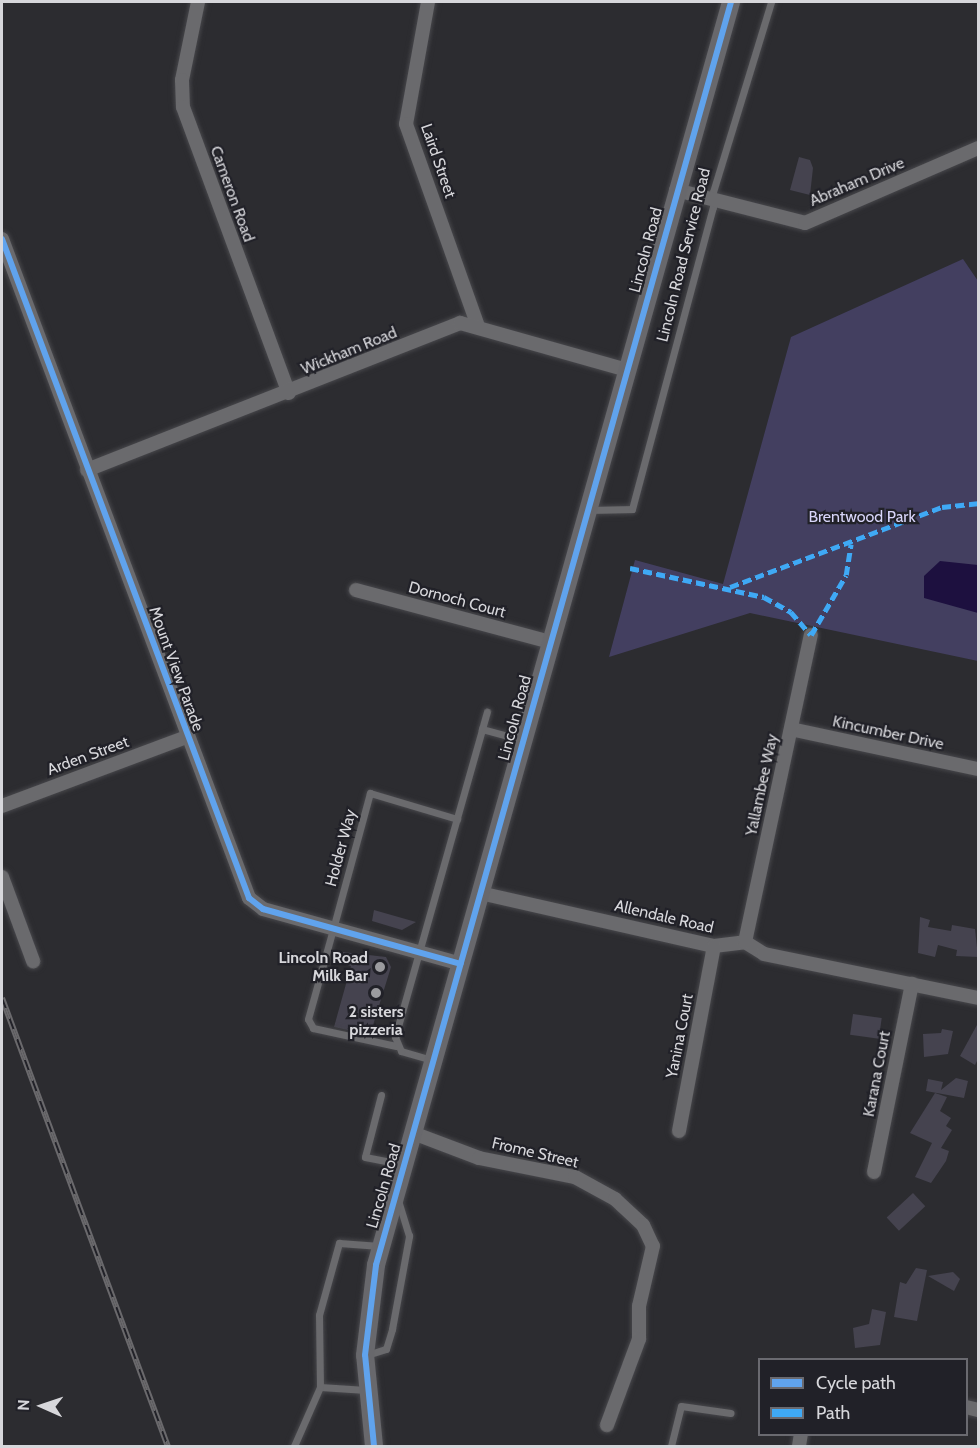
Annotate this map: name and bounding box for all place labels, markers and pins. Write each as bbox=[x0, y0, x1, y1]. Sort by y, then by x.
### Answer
place label: Lincoln Road Milk Bar bbox=[278, 948, 368, 986]
marker: Lincoln Road Milk Bar bbox=[373, 960, 387, 974]
marker: 2 sisters pizzeria bbox=[369, 986, 383, 1000]
place label: 2 sisters pizzeria bbox=[348, 1002, 404, 1040]

